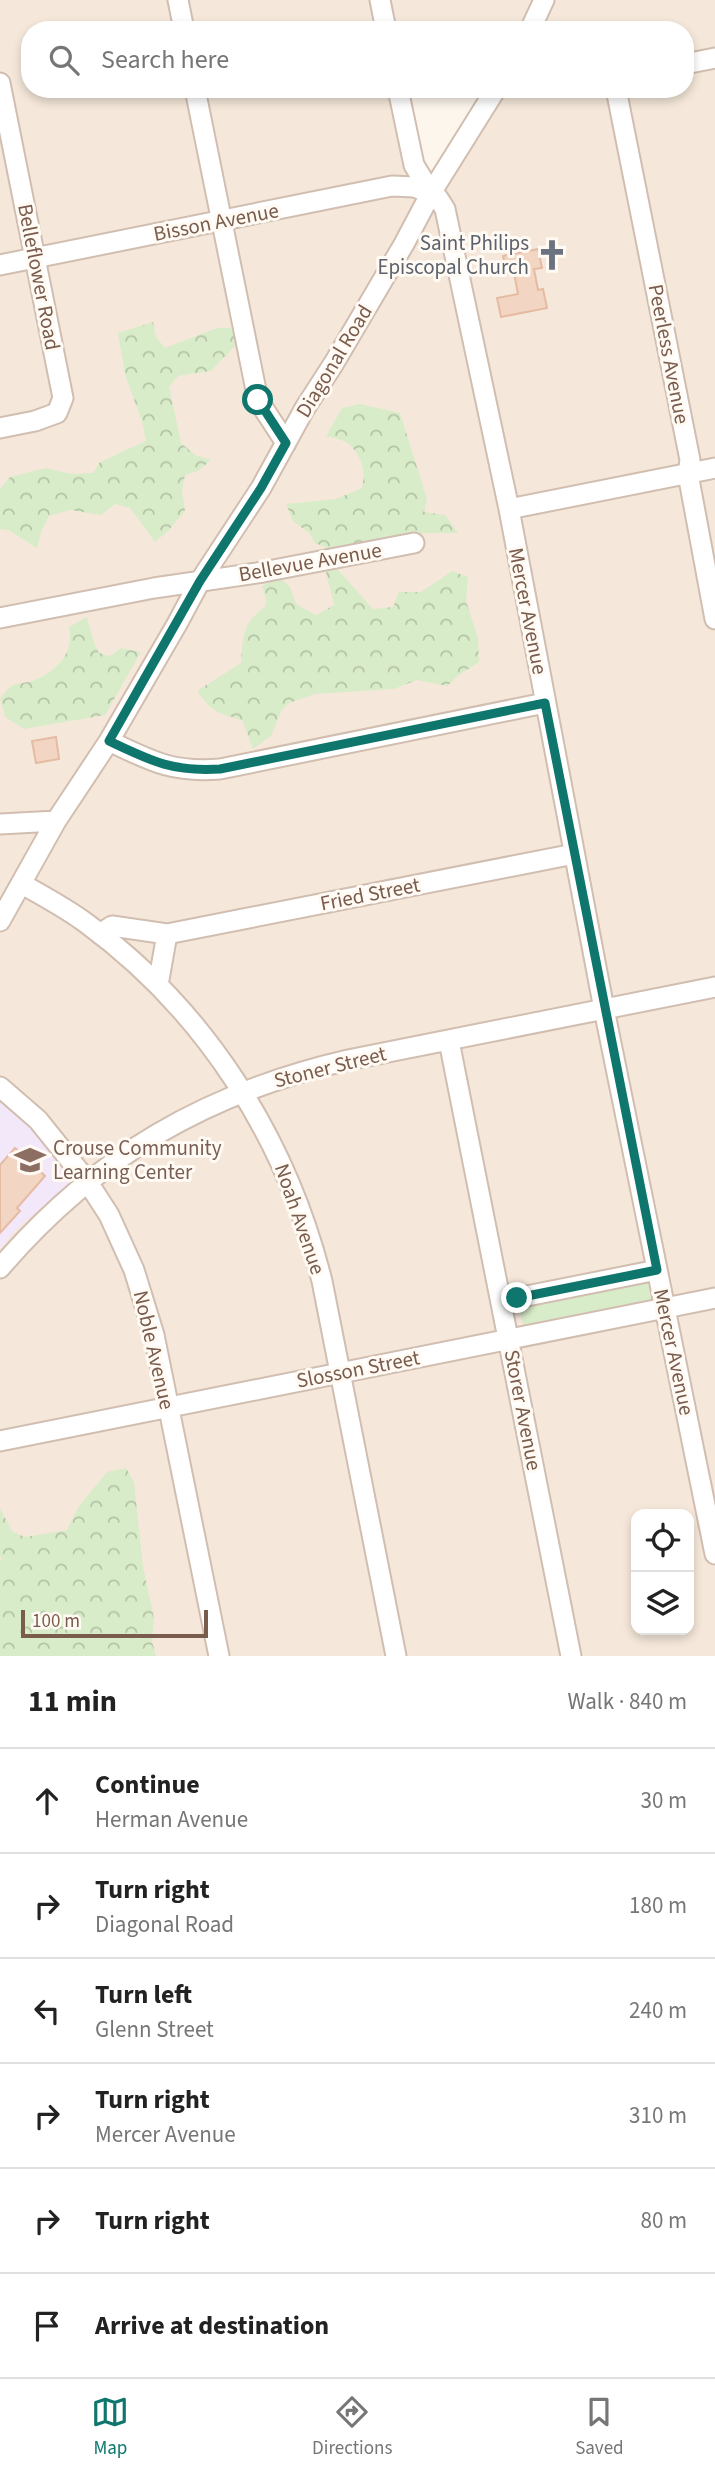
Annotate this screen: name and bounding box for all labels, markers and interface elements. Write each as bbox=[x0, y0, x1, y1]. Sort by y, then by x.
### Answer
search box bbox=[21, 21, 694, 98]
icon: search bbox=[45, 41, 83, 79]
text: Search here bbox=[101, 41, 229, 78]
street label: Bisson Avenue bbox=[151, 195, 281, 249]
street label: Belleflower Road bbox=[10, 201, 68, 353]
place label: Saint Philips Episcopal Church bbox=[377, 228, 529, 282]
church icon: Saint Philips Episcopal Church bbox=[535, 238, 569, 272]
street label: Peerless Avenue bbox=[641, 282, 697, 426]
street label: Diagonal Road bbox=[288, 299, 380, 423]
route start bbox=[242, 384, 273, 415]
street label: Bellevue Avenue bbox=[236, 535, 384, 589]
street label: Mercer Avenue bbox=[501, 545, 555, 677]
street label: Fried Street bbox=[317, 870, 423, 918]
street label: Stoner Street bbox=[271, 1039, 389, 1095]
place label: Crouse Community Learning Center bbox=[53, 1133, 222, 1187]
school or university icon: Crouse Community Learning Center bbox=[13, 1143, 47, 1177]
street label: Noah Avenue bbox=[267, 1159, 333, 1279]
route end bbox=[501, 1282, 532, 1313]
street label: Mercer Avenue bbox=[646, 1286, 702, 1418]
street label: Noble Avenue bbox=[126, 1288, 182, 1412]
street label: Slosson Street bbox=[294, 1342, 422, 1396]
street label: Storer Avenue bbox=[497, 1347, 549, 1473]
map controls bbox=[631, 1509, 694, 1635]
button: locate bbox=[631, 1509, 694, 1572]
button: layers bbox=[631, 1572, 694, 1635]
scale bar bbox=[21, 1607, 208, 1639]
text: 100 m bbox=[32, 1608, 80, 1635]
text: 11 min bbox=[28, 1680, 117, 1723]
text: Walk · 840 m bbox=[568, 1685, 687, 1718]
text: Continue bbox=[95, 1766, 200, 1803]
icon: ahead bbox=[28, 1782, 66, 1820]
text: 30 m bbox=[640, 1784, 687, 1817]
text: Herman Avenue bbox=[95, 1803, 248, 1836]
text: Turn right bbox=[95, 1871, 210, 1908]
icon: right bbox=[28, 1887, 66, 1925]
text: 180 m bbox=[629, 1889, 687, 1922]
text: Diagonal Road bbox=[95, 1908, 234, 1941]
text: Turn left bbox=[95, 1976, 192, 2013]
icon: left bbox=[28, 1992, 66, 2030]
text: 240 m bbox=[629, 1994, 687, 2027]
text: Glenn Street bbox=[95, 2013, 214, 2046]
text: Turn right bbox=[95, 2081, 210, 2118]
icon: right bbox=[28, 2097, 66, 2135]
text: 310 m bbox=[629, 2099, 687, 2132]
text: Mercer Avenue bbox=[95, 2118, 236, 2151]
icon: right bbox=[28, 2202, 66, 2240]
text: Turn right bbox=[95, 2202, 210, 2239]
text: 80 m bbox=[640, 2204, 687, 2237]
icon: arrive bbox=[28, 2307, 66, 2345]
text: Arrive at destination bbox=[95, 2307, 329, 2344]
tab: Map bbox=[91, 2393, 129, 2462]
tab: Directions bbox=[312, 2393, 392, 2462]
tab: Saved bbox=[575, 2393, 624, 2462]

